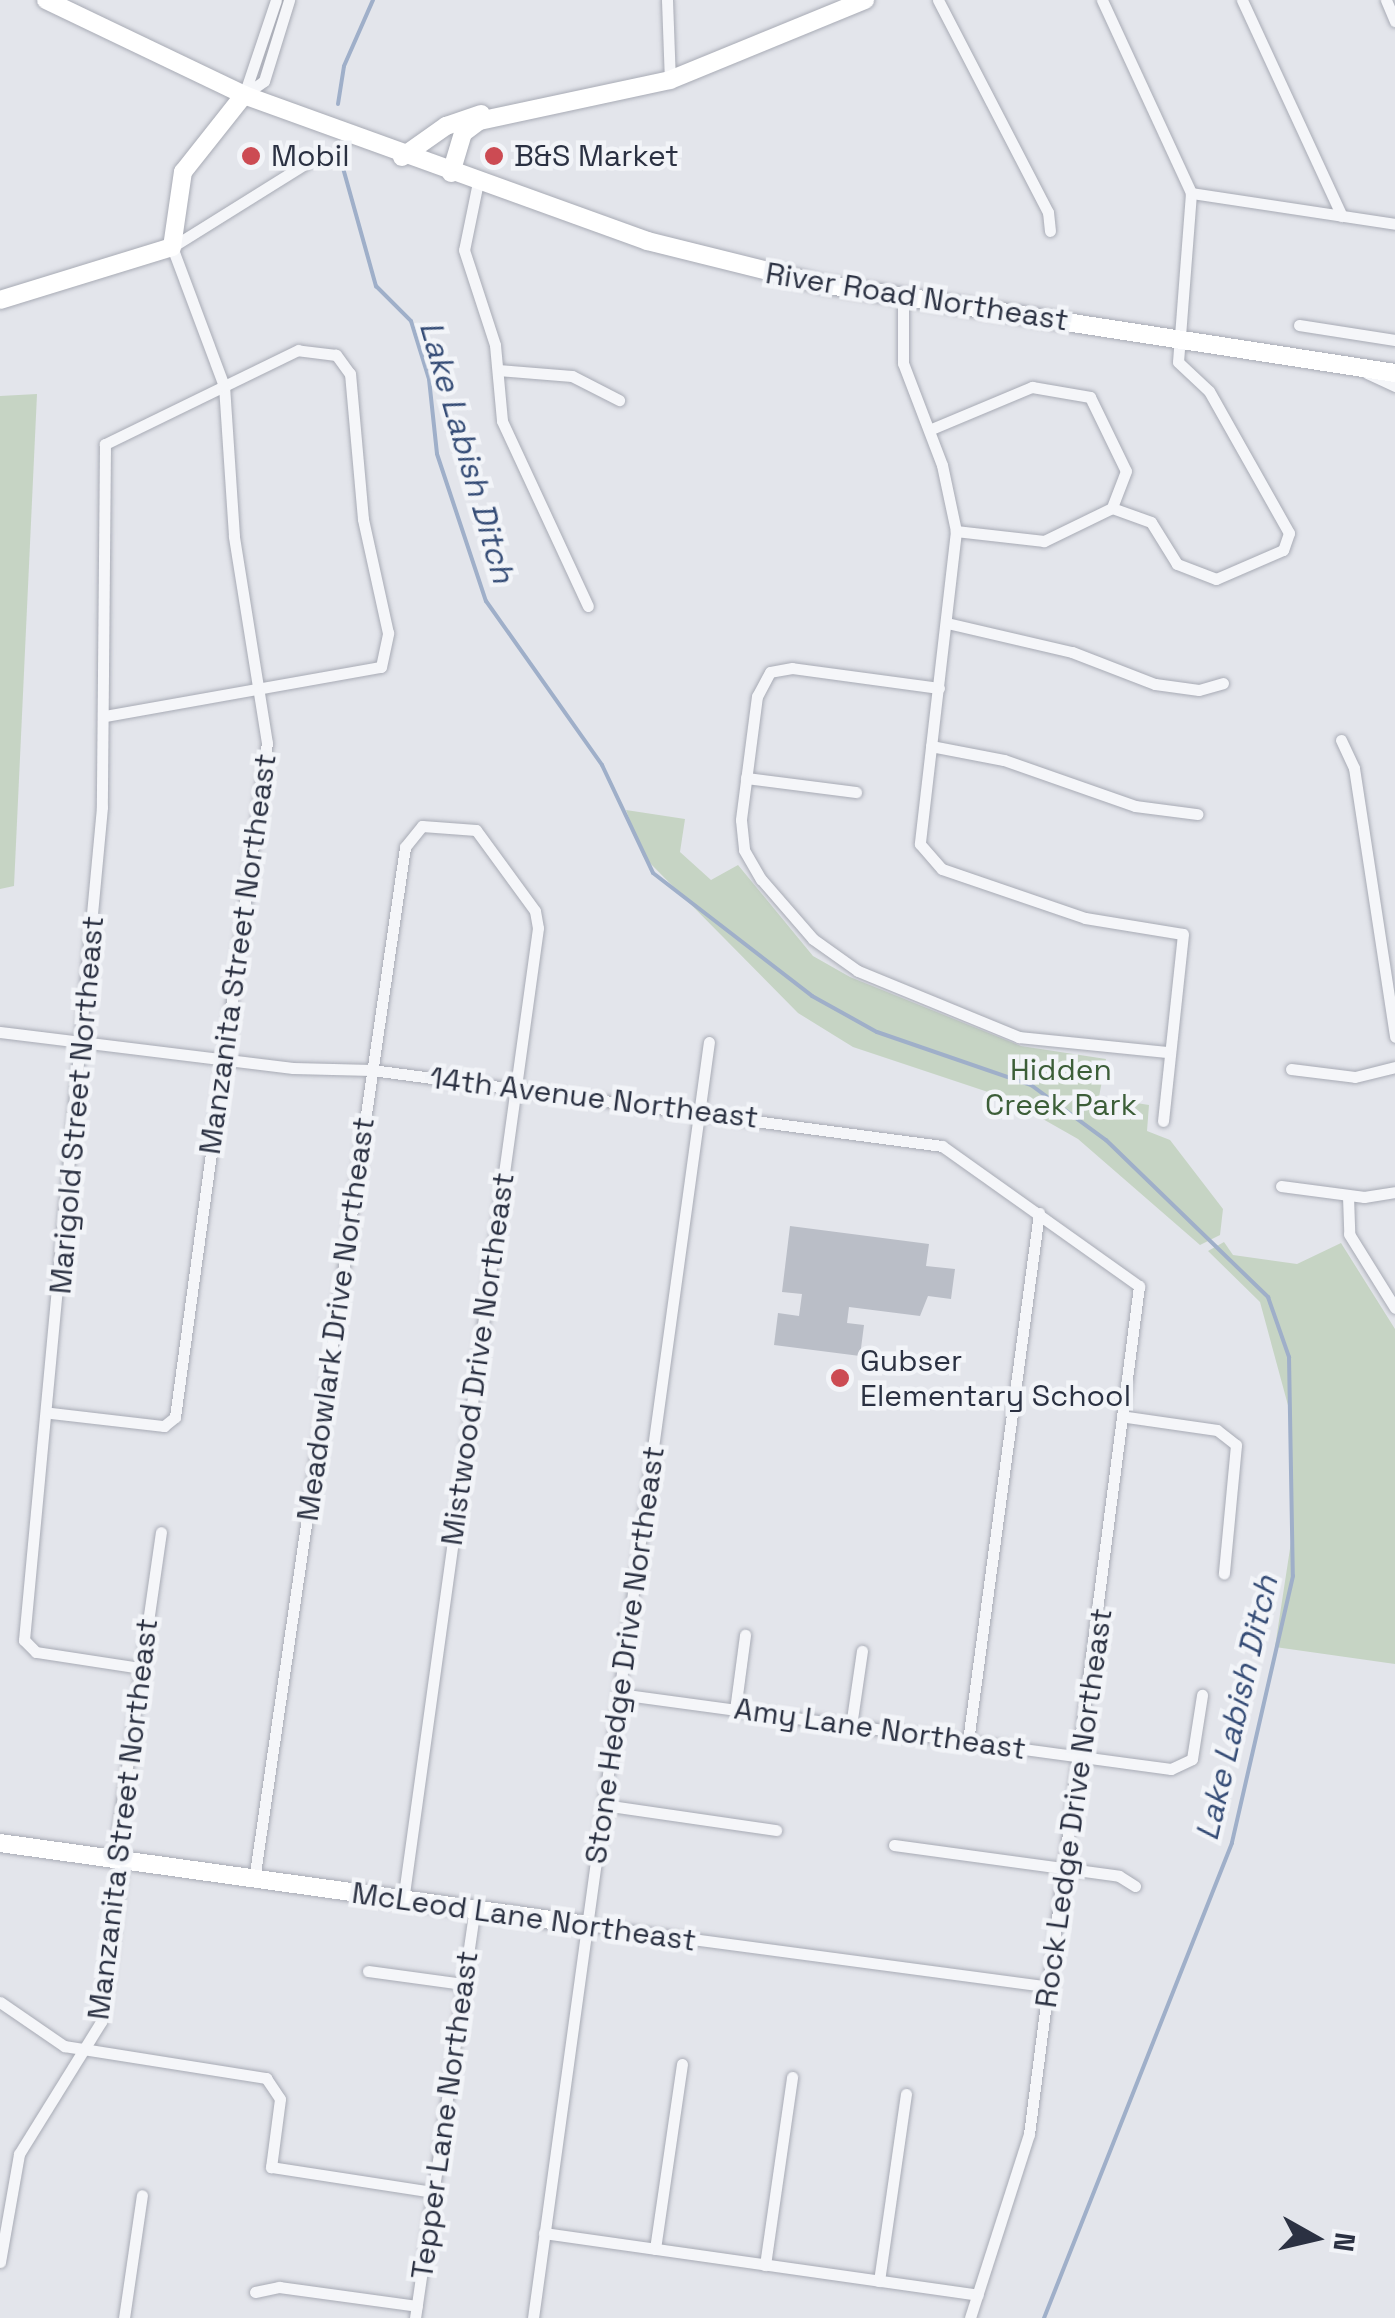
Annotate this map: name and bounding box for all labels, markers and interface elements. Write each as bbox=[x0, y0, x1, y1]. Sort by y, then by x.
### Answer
place label: Mobil bbox=[271, 138, 350, 174]
place label: B&S Market bbox=[514, 138, 679, 174]
marker: Mobil bbox=[240, 145, 262, 167]
marker: B&S Market bbox=[483, 145, 505, 167]
street label: River Road Northeast bbox=[763, 255, 1071, 339]
water label: Lake Labish Ditch bbox=[411, 317, 523, 587]
street label: Manzanita Street Northeast bbox=[192, 751, 284, 1157]
street label: Marigold Street Northeast bbox=[43, 914, 111, 1296]
park label: Hidden Creek Park bbox=[985, 1052, 1137, 1122]
street label: 14th Avenue Northeast bbox=[428, 1060, 760, 1136]
street label: Meadowlark Drive Northeast bbox=[290, 1115, 382, 1523]
street label: Mistwood Drive Northeast bbox=[434, 1170, 522, 1548]
place label: Gubser Elementary School bbox=[860, 1343, 1131, 1414]
marker: Gubser Elementary School bbox=[829, 1367, 851, 1389]
street label: Stone Hedge Drive Northeast bbox=[578, 1444, 672, 1866]
water label: Lake Labish Ditch bbox=[1188, 1572, 1286, 1844]
street label: Rock Ledge Drive Northeast bbox=[1028, 1606, 1120, 2010]
street label: Manzanita Street Northeast bbox=[80, 1616, 166, 2022]
street label: Amy Lane Northeast bbox=[732, 1691, 1028, 1767]
street label: McLeod Lane Northeast bbox=[350, 1875, 698, 1959]
street label: Tepper Lane Northeast bbox=[404, 1948, 486, 2282]
north arrow bbox=[1265, 2188, 1365, 2288]
text: N bbox=[1326, 2230, 1364, 2254]

